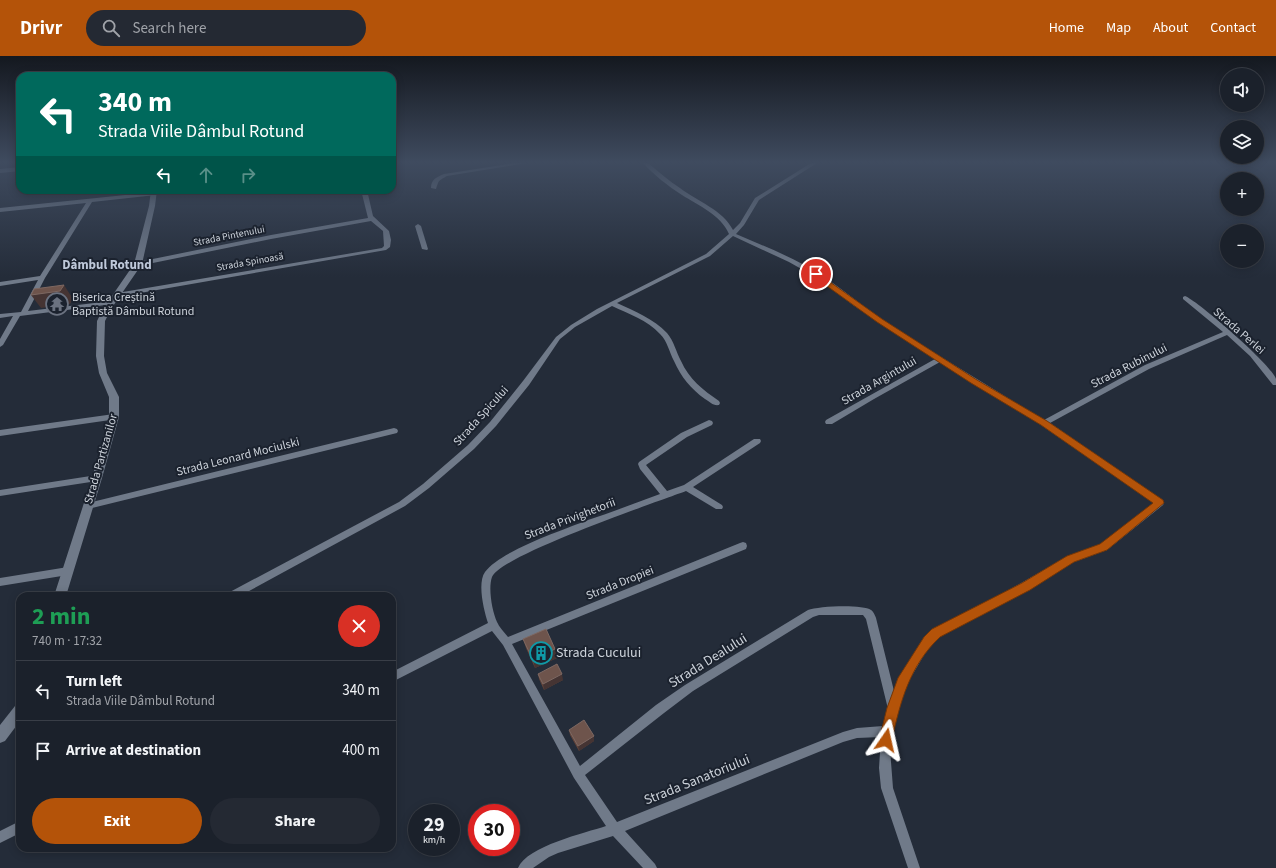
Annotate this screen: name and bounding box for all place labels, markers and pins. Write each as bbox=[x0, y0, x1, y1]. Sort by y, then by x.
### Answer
pin bbox=[799, 257, 833, 291]
place label: Biserica Creștină Baptistă Dâmbul Rotund bbox=[72, 289, 194, 320]
temple icon: Biserica Creștină Baptistă Dâmbul Rotund bbox=[44, 291, 70, 317]
building icon: Strada Cucului bbox=[528, 640, 554, 666]
place label: Strada Cucului bbox=[556, 643, 641, 663]

